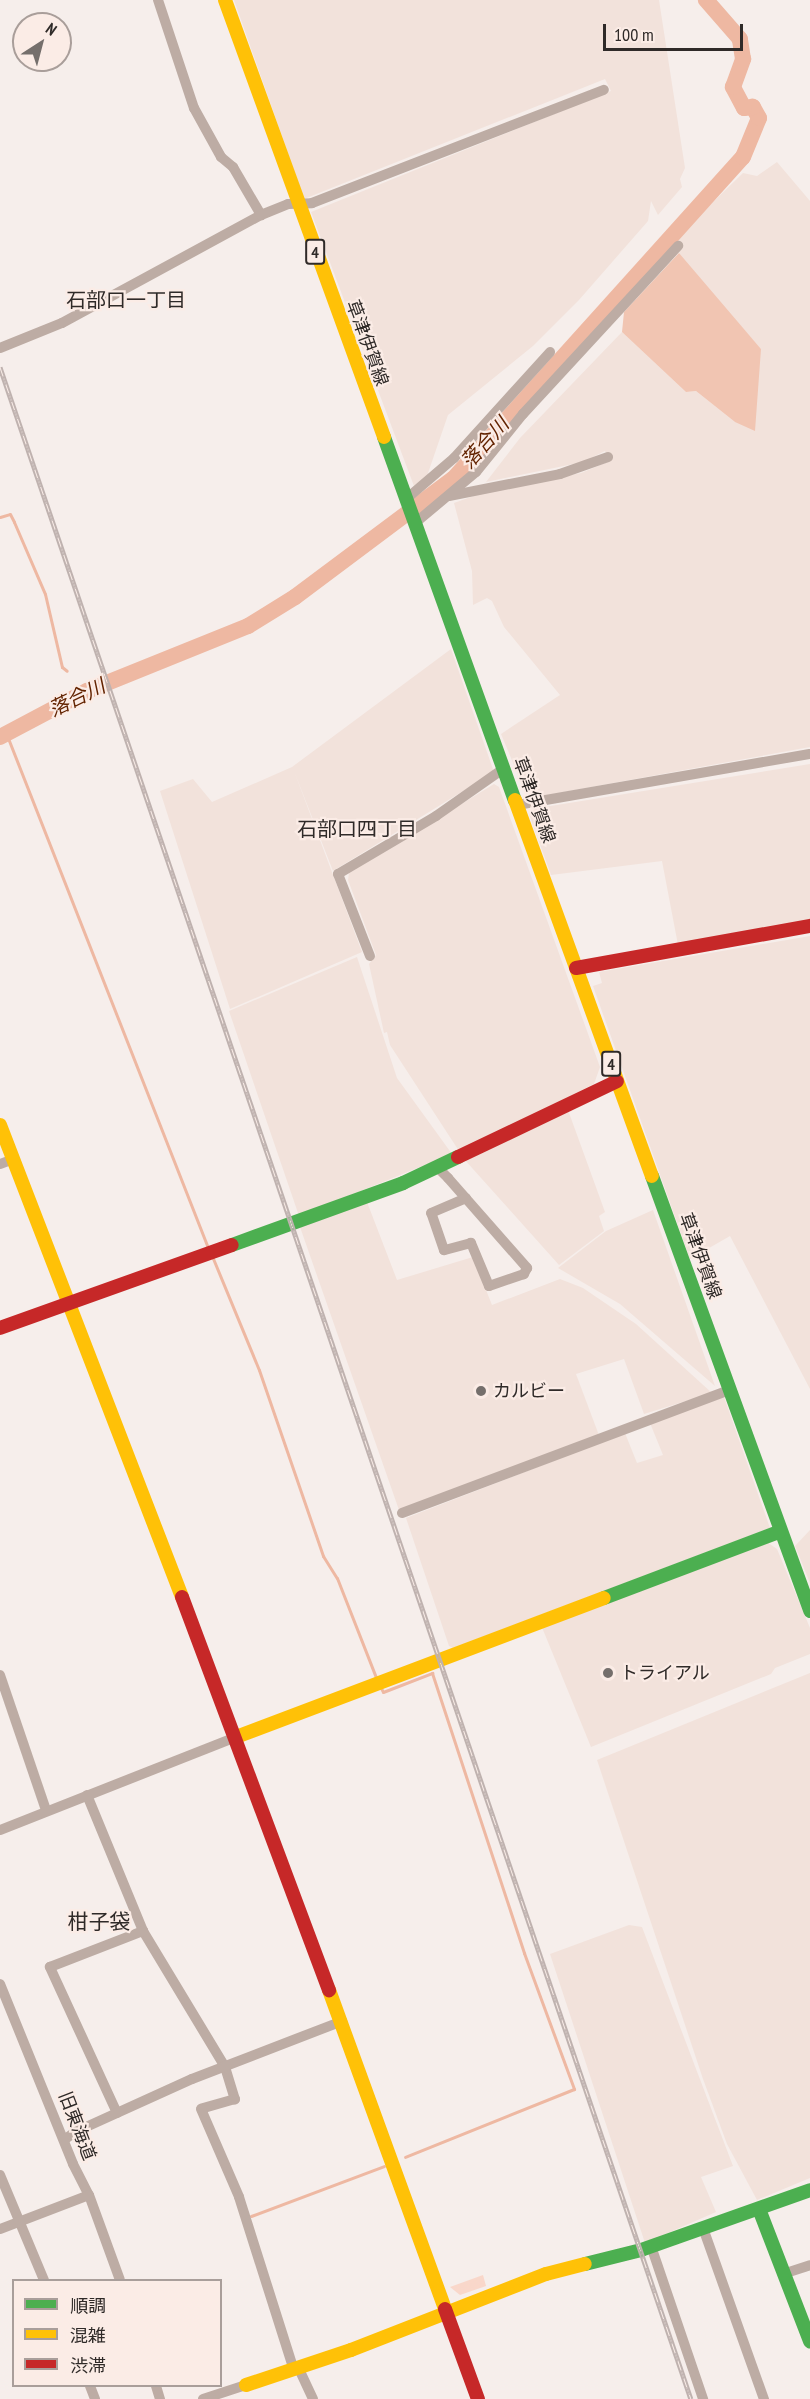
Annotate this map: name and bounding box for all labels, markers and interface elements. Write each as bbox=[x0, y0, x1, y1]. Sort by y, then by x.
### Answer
north arrow bbox=[12, 12, 72, 72]
scale bar bbox=[606, 12, 746, 50]
text: N bbox=[42, 18, 61, 40]
text: 100 m bbox=[614, 23, 654, 46]
road number: 4 bbox=[304, 239, 326, 265]
district label: 石部口一丁目 bbox=[66, 288, 186, 312]
street label: 草津伊賀線 bbox=[341, 297, 393, 389]
water label: 落合川 bbox=[456, 413, 514, 473]
water label: 落合川 bbox=[45, 674, 109, 722]
street label: 草津伊賀線 bbox=[508, 754, 560, 846]
district label: 石部口四丁目 bbox=[297, 817, 417, 841]
road number: 4 bbox=[600, 1051, 622, 1077]
street label: 草津伊賀線 bbox=[674, 1210, 726, 1302]
place label: カルビー bbox=[493, 1380, 565, 1402]
marker: カルビー bbox=[474, 1384, 488, 1398]
place label: トライアル bbox=[620, 1662, 710, 1684]
marker: トライアル bbox=[601, 1666, 615, 1680]
district label: 柑子袋 bbox=[68, 1909, 130, 1935]
street label: 旧東海道 bbox=[54, 2089, 100, 2163]
legend bbox=[12, 2279, 222, 2387]
text: 順調 bbox=[70, 2294, 106, 2317]
text: 混雑 bbox=[70, 2324, 106, 2347]
text: 渋滞 bbox=[70, 2354, 106, 2377]

